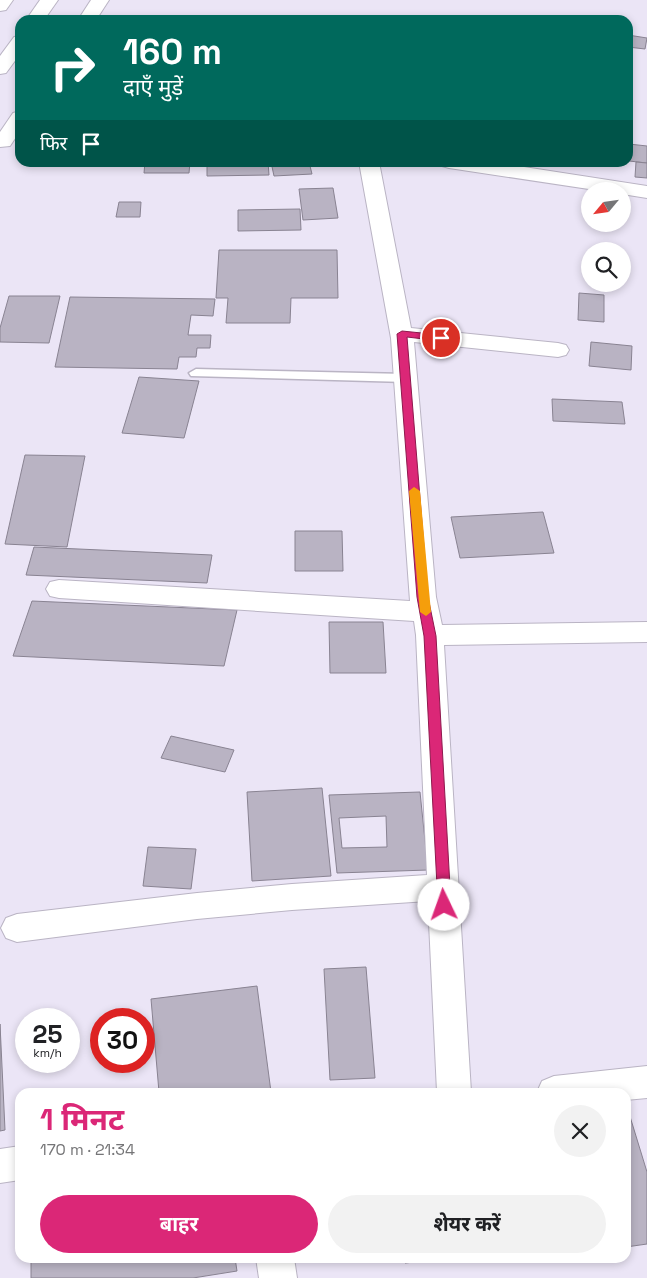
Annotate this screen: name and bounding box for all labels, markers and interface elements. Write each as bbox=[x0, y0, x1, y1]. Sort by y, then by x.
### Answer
text: 160 m bbox=[123, 30, 222, 74]
icon: right bbox=[40, 35, 105, 100]
text: दाएँ मुड़ें bbox=[123, 73, 183, 101]
icon: arrive bbox=[77, 130, 105, 158]
text: फिर bbox=[40, 131, 67, 156]
north arrow bbox=[581, 182, 631, 232]
map controls bbox=[581, 182, 631, 292]
button: search bbox=[581, 242, 631, 292]
pin bbox=[420, 317, 462, 359]
icon: arrive bbox=[427, 324, 455, 352]
position arrow bbox=[417, 878, 469, 930]
speed limit sign: 30 bbox=[90, 1008, 155, 1073]
text: 25 bbox=[33, 1018, 62, 1050]
text: km/h bbox=[33, 1045, 62, 1061]
text: 1 मिनट bbox=[40, 1100, 124, 1139]
button: close bbox=[554, 1105, 606, 1157]
text: 170 m · 21:34 bbox=[40, 1139, 135, 1160]
button: बाहर bbox=[40, 1195, 318, 1253]
button: शेयर करें bbox=[328, 1195, 606, 1253]

